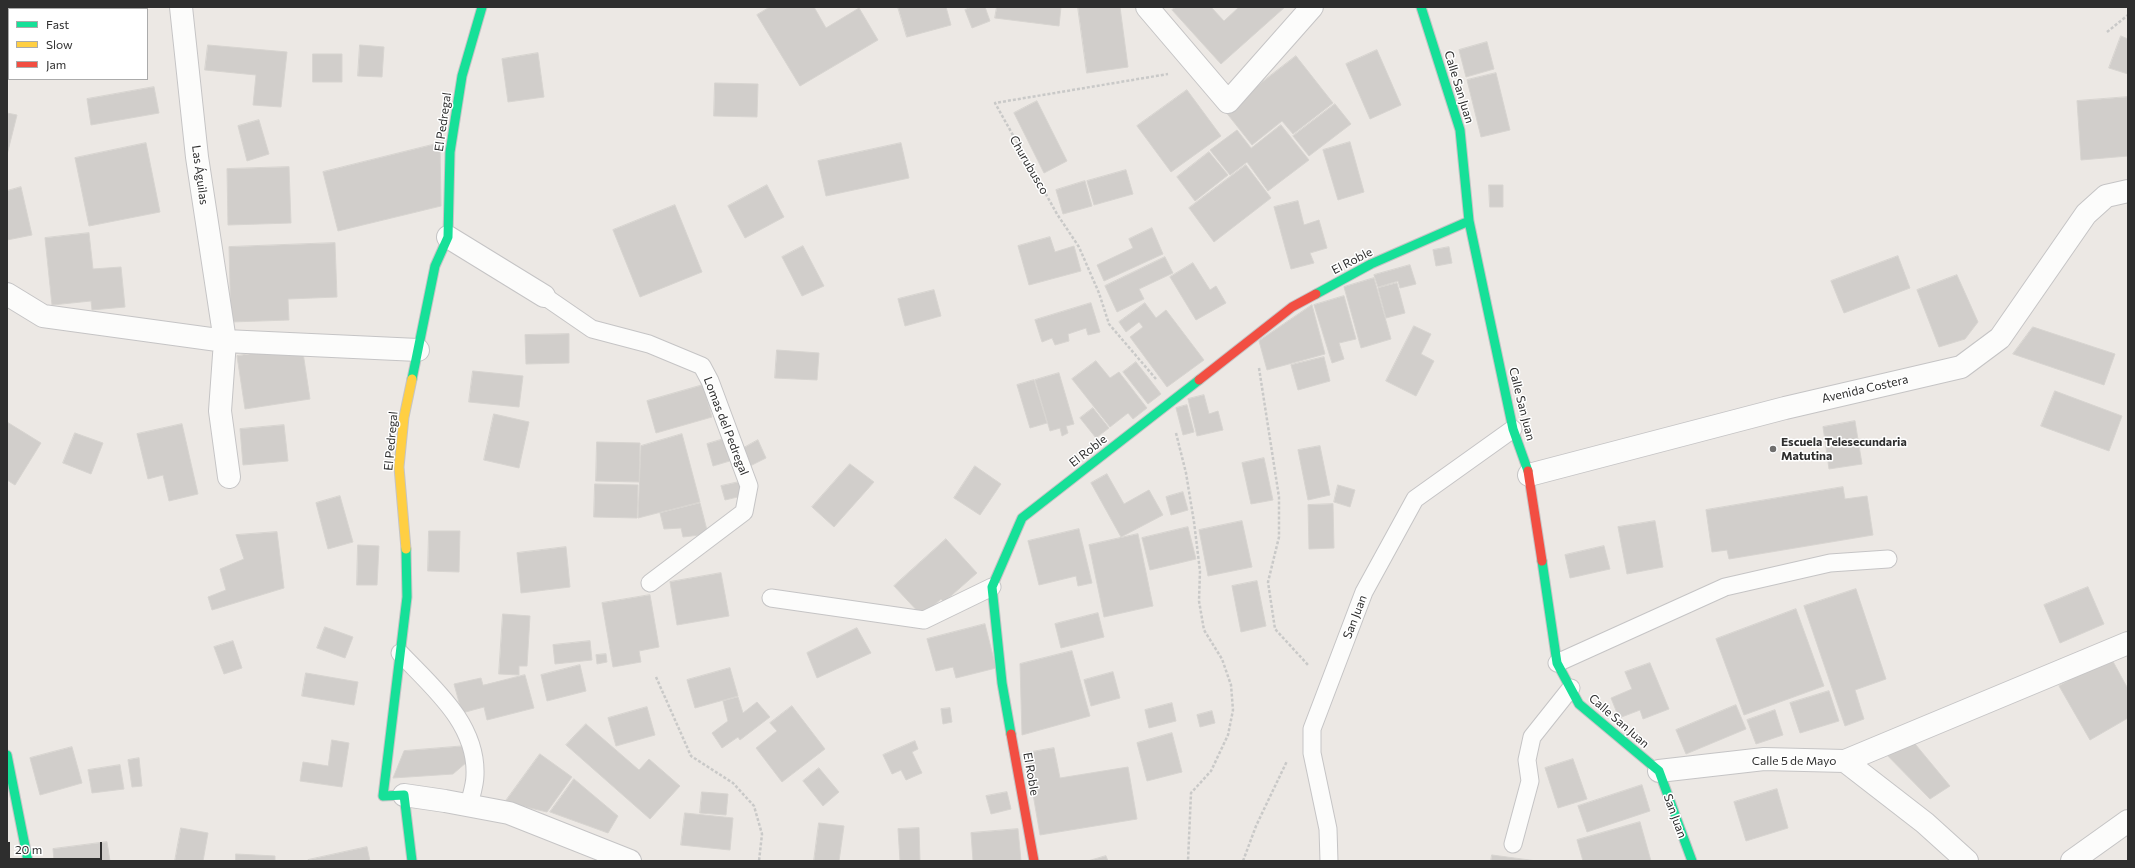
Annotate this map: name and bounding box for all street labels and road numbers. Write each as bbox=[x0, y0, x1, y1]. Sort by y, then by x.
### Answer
street label: Calle San Juan bbox=[1441, 49, 1477, 125]
street label: El Pedregal bbox=[432, 91, 454, 153]
street label: Churubusco bbox=[1006, 133, 1052, 197]
street label: Las Águilas bbox=[189, 144, 211, 206]
street label: El Roble bbox=[1329, 245, 1375, 277]
street label: Calle San Juan bbox=[1506, 366, 1538, 442]
street label: Avenida Costera bbox=[1820, 372, 1910, 406]
street label: Lomas del Pedregal bbox=[701, 375, 751, 477]
street label: El Pedregal bbox=[381, 411, 401, 471]
street label: El Roble bbox=[1066, 432, 1110, 470]
street label: San Juan bbox=[1340, 593, 1370, 641]
street label: Calle San Juan bbox=[1586, 691, 1652, 751]
street label: El Roble bbox=[1020, 751, 1042, 797]
street label: Calle 5 de Mayo bbox=[1752, 754, 1836, 768]
street label: San Juan bbox=[1660, 792, 1690, 840]

